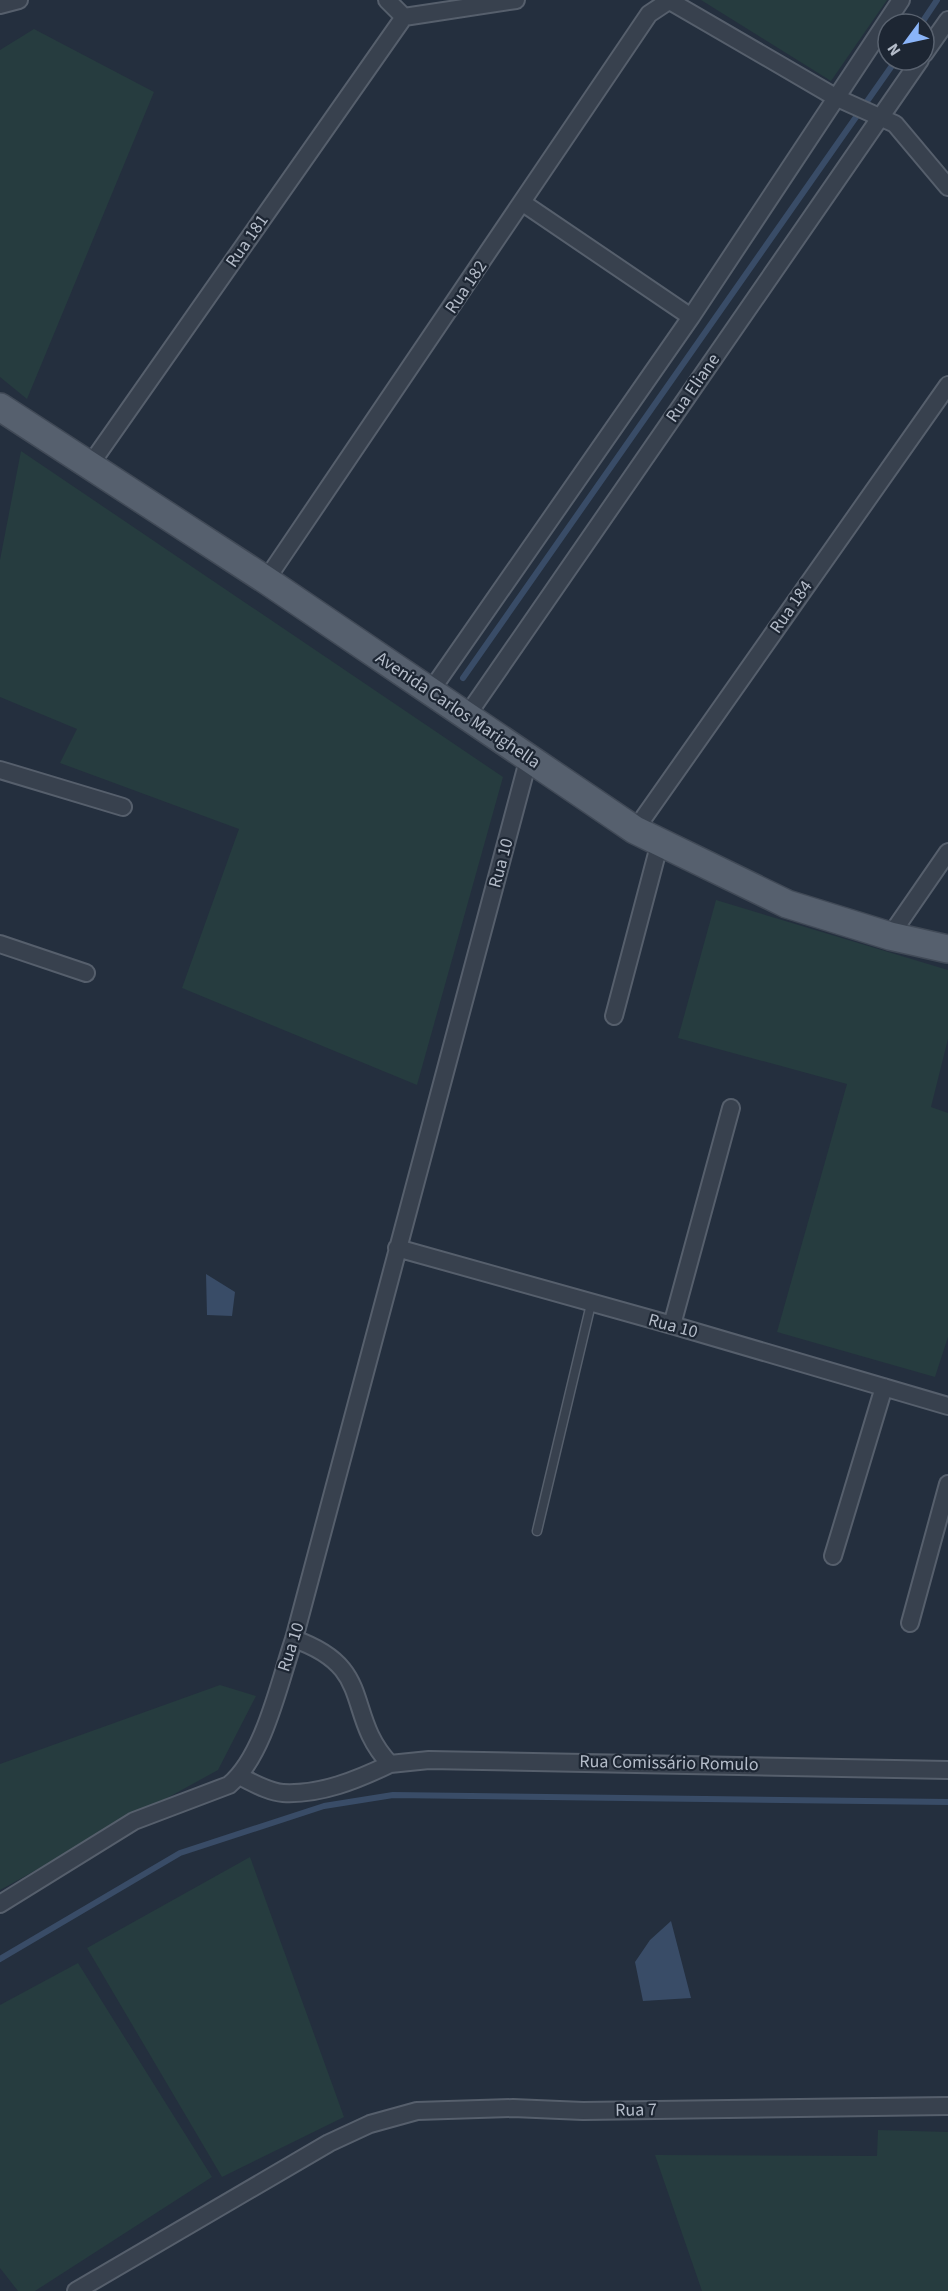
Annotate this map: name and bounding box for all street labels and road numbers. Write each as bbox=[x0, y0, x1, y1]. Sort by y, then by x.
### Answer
street label: Rua 181 bbox=[220, 209, 274, 273]
street label: Rua 182 bbox=[439, 255, 493, 319]
street label: Rua Eliane bbox=[660, 348, 726, 428]
street label: Rua 184 bbox=[764, 575, 818, 639]
street label: Avenida Carlos Marighella bbox=[371, 645, 545, 775]
street label: Rua 10 bbox=[482, 835, 520, 891]
street label: Rua 10 bbox=[645, 1307, 701, 1345]
street label: Rua 10 bbox=[271, 1619, 311, 1675]
street label: Rua Comissário Romulo bbox=[579, 1749, 759, 1777]
street label: Rua 7 bbox=[615, 2097, 657, 2123]

